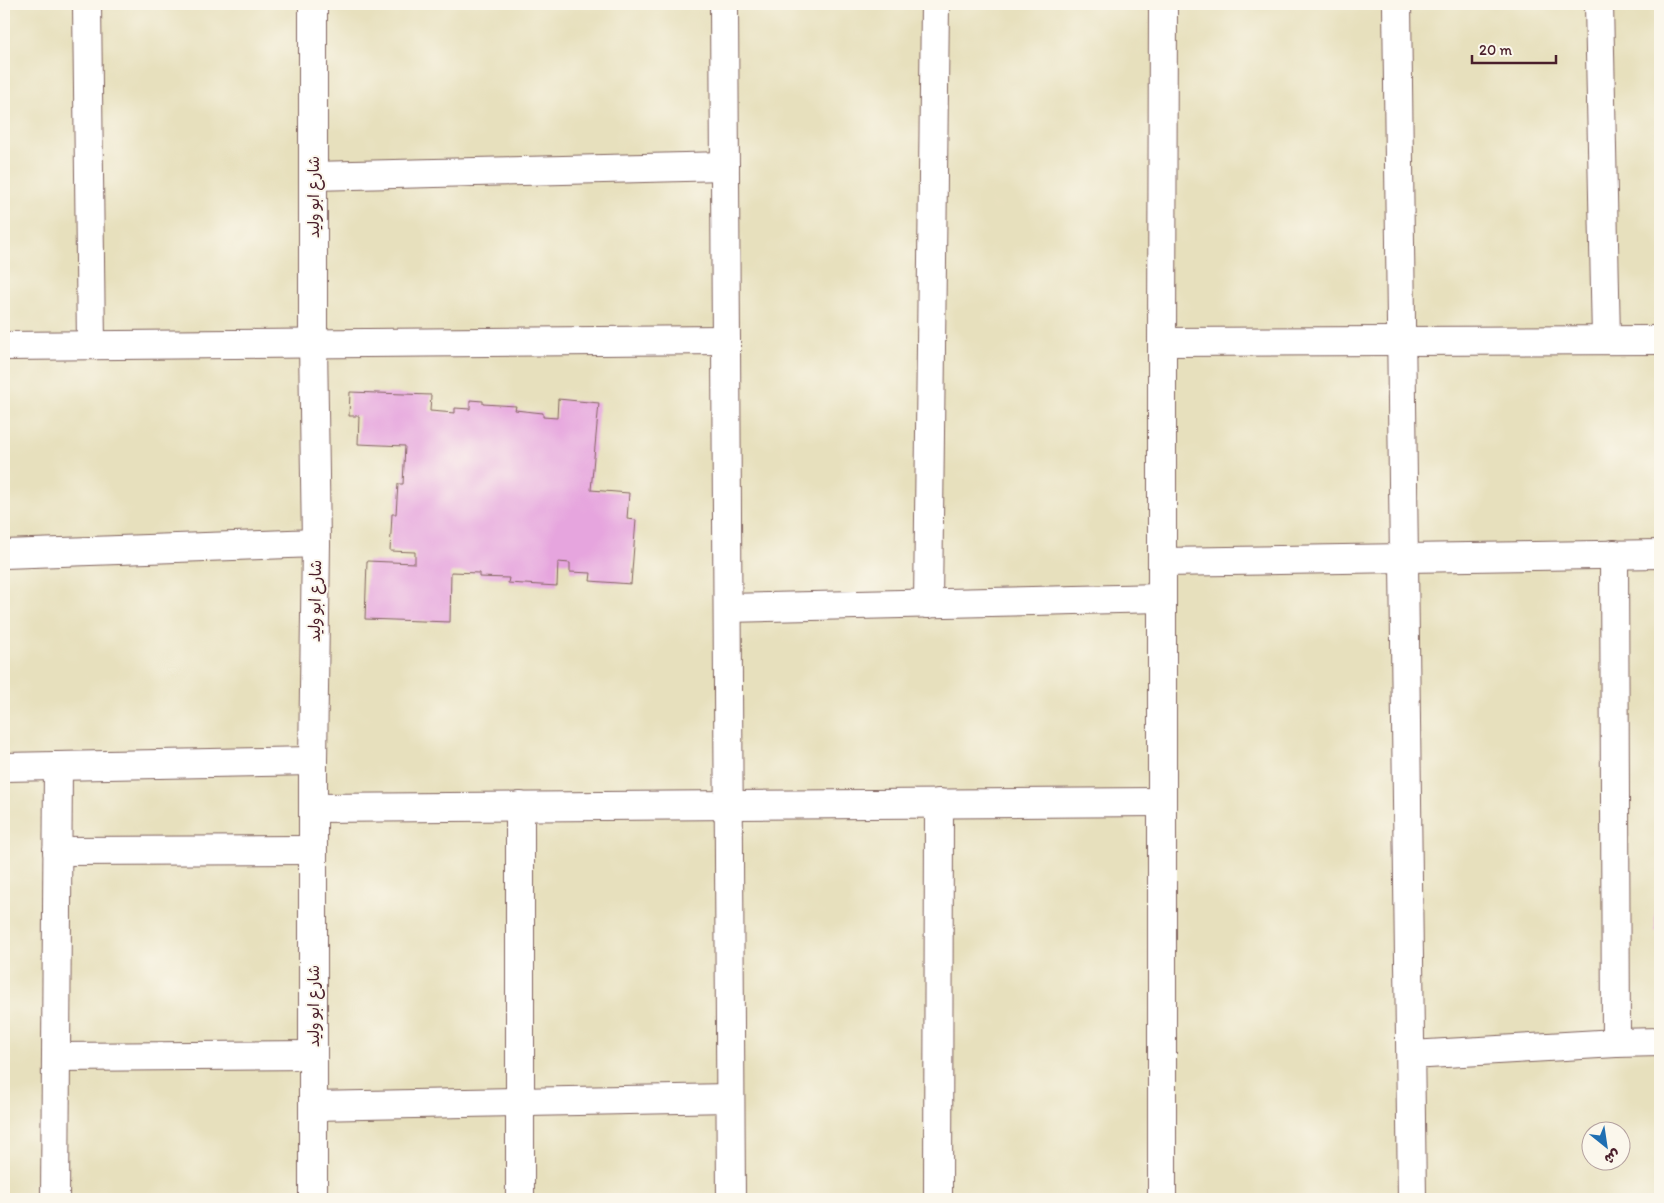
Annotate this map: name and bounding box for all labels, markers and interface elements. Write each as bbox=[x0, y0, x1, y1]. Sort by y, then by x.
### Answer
scale bar bbox=[1472, 32, 1555, 64]
text: 20 m bbox=[1479, 41, 1513, 59]
street label: شارع ابو وليد bbox=[304, 156, 325, 238]
street label: شارع ابو وليد bbox=[305, 560, 327, 642]
street label: شارع ابو وليد bbox=[304, 965, 325, 1047]
north arrow bbox=[1582, 1120, 1632, 1170]
text: ش bbox=[1601, 1146, 1623, 1168]

